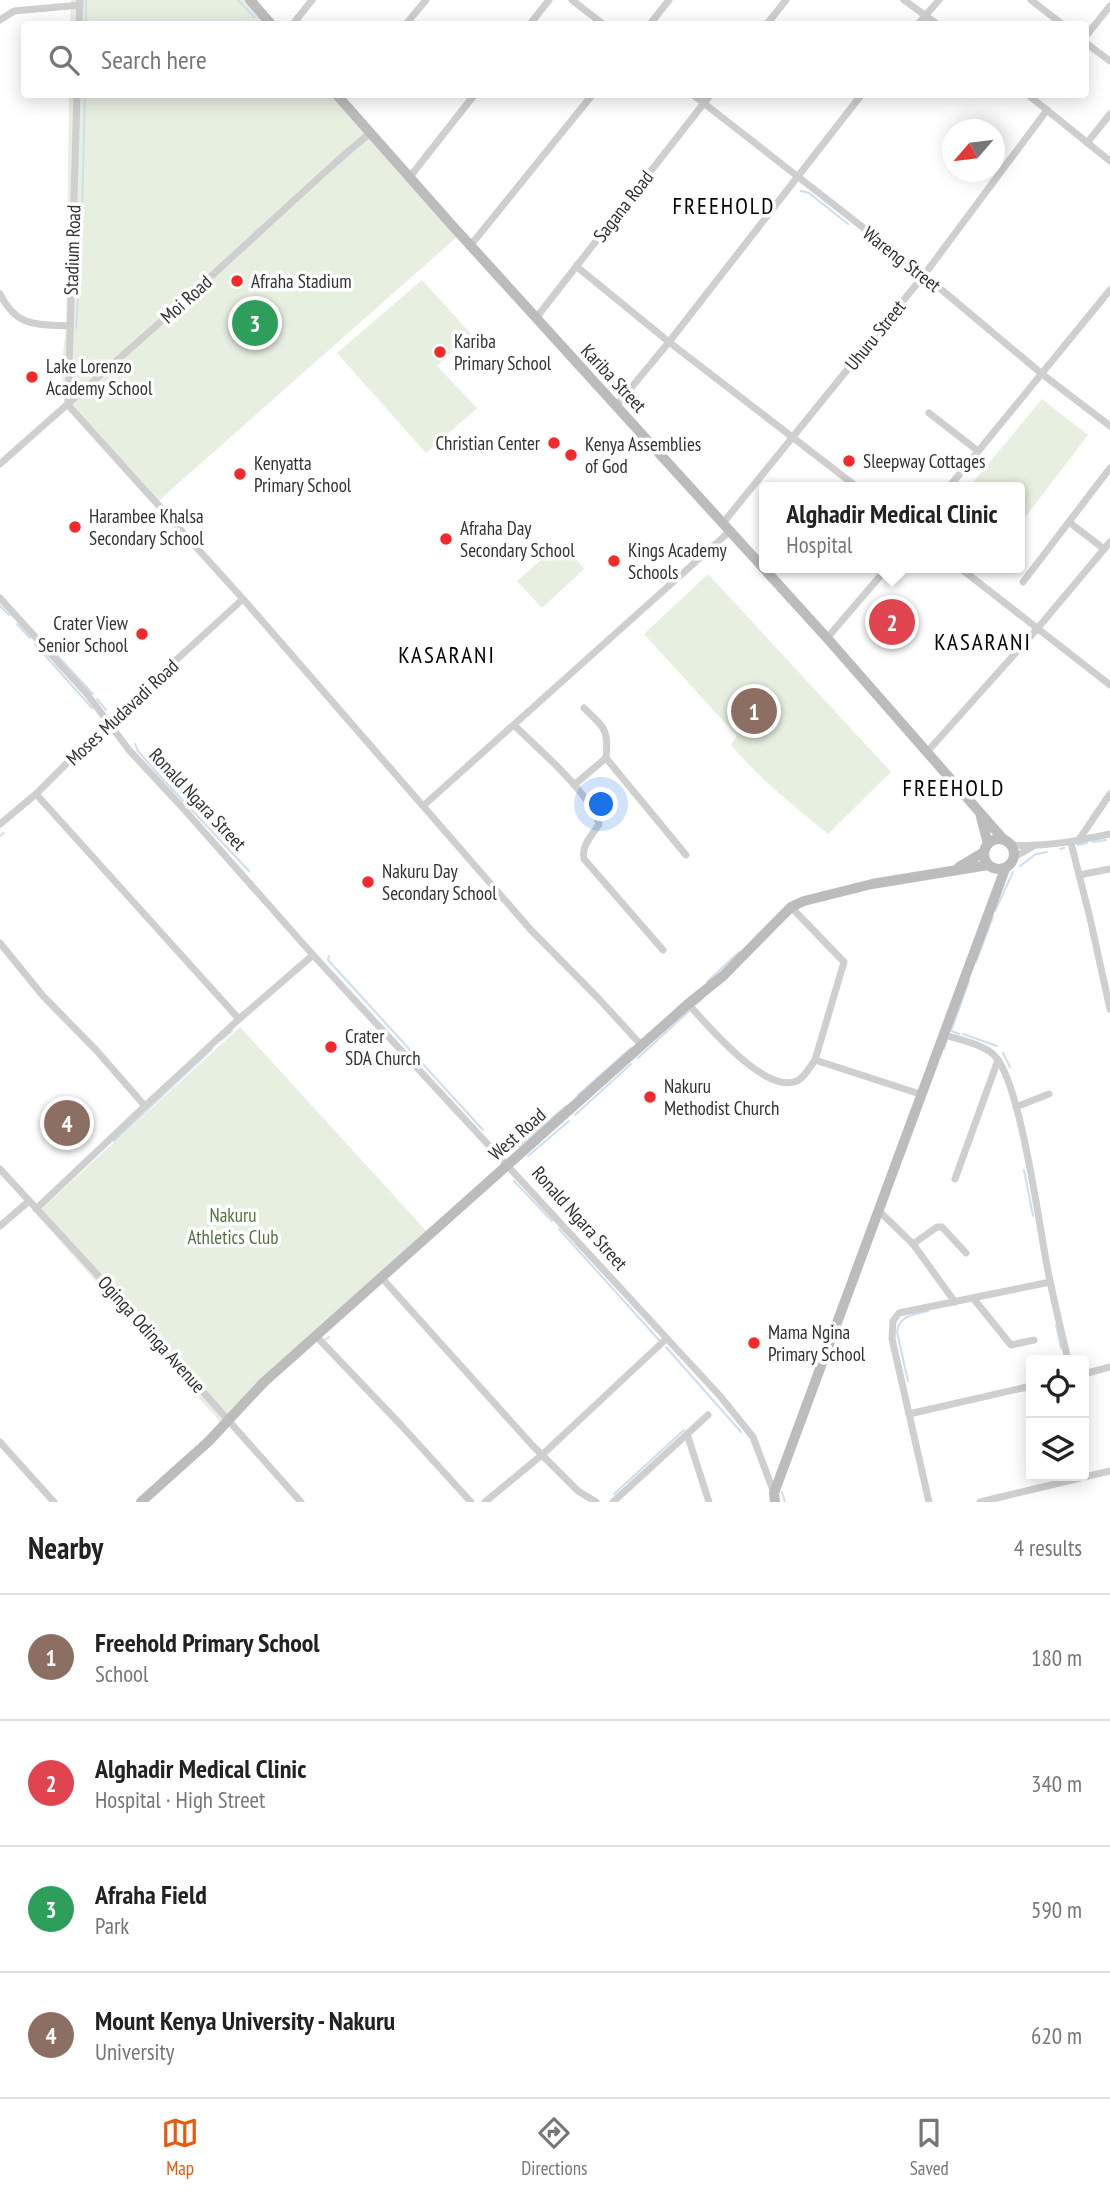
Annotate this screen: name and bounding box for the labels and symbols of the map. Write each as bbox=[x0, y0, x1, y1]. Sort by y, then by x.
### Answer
north arrow bbox=[942, 119, 1005, 182]
street label: Sagana Road bbox=[588, 166, 658, 246]
district label: FREEHOLD bbox=[673, 191, 775, 220]
street label: Stadium Road bbox=[58, 204, 86, 296]
street label: Wareng Street bbox=[858, 221, 947, 297]
place label: Afraha Stadium bbox=[251, 269, 352, 293]
street label: Moi Road bbox=[155, 270, 217, 328]
marker: Afraha Stadium bbox=[229, 273, 245, 289]
street label: Uhuru Street bbox=[839, 294, 911, 375]
pin: 3 bbox=[232, 297, 278, 349]
place label: Kariba Primary School bbox=[454, 329, 552, 375]
street label: Kariba Street bbox=[576, 339, 652, 418]
marker: Kariba Primary School bbox=[432, 344, 448, 360]
place label: Lake Lorenzo Academy School bbox=[46, 354, 153, 400]
marker: Lake Lorenzo Academy School bbox=[24, 369, 40, 385]
place label: Christian Center bbox=[435, 431, 541, 455]
place label: Kenya Assemblies of God bbox=[585, 432, 701, 478]
marker: Christian Center bbox=[546, 435, 562, 451]
marker: Kenya Assemblies of God bbox=[563, 447, 579, 463]
place label: Sleepway Cottages bbox=[863, 449, 986, 473]
place label: Kenyatta Primary School bbox=[254, 451, 352, 497]
marker: Sleepway Cottages bbox=[841, 453, 857, 469]
marker: Kenyatta Primary School bbox=[232, 466, 248, 482]
place label: Harambee Khalsa Secondary School bbox=[89, 504, 204, 550]
place label: Afraha Day Secondary School bbox=[460, 516, 575, 562]
marker: Harambee Khalsa Secondary School bbox=[67, 519, 83, 535]
marker: Afraha Day Secondary School bbox=[438, 531, 454, 547]
place label: Kings Academy Schools bbox=[628, 538, 728, 584]
marker: Kings Academy Schools bbox=[606, 553, 622, 569]
pin: 2 bbox=[869, 596, 915, 648]
place label: Crater View Senior School bbox=[38, 611, 129, 657]
marker: Crater View Senior School bbox=[134, 626, 150, 642]
district label: KASARANI bbox=[934, 627, 1032, 656]
district label: KASARANI bbox=[398, 640, 496, 669]
street label: Moses Mudavadi Road bbox=[61, 654, 183, 770]
pin: 1 bbox=[731, 685, 777, 737]
street label: Ronald Ngara Street bbox=[144, 743, 252, 856]
district label: FREEHOLD bbox=[903, 773, 1005, 802]
your location bbox=[584, 787, 618, 821]
place label: Nakuru Day Secondary School bbox=[382, 859, 497, 905]
marker: Nakuru Day Secondary School bbox=[360, 874, 376, 890]
place label: Crater SDA Church bbox=[345, 1024, 421, 1070]
marker: Crater SDA Church bbox=[323, 1039, 339, 1055]
place label: Nakuru Methodist Church bbox=[664, 1074, 779, 1120]
marker: Nakuru Methodist Church bbox=[642, 1089, 658, 1105]
pin: 4 bbox=[44, 1097, 90, 1149]
street label: West Road bbox=[483, 1103, 551, 1165]
street label: Ronald Ngara Street bbox=[527, 1161, 633, 1275]
park label: Nakuru Athletics Club bbox=[188, 1203, 278, 1249]
street label: Oginga Odinga Avenue bbox=[93, 1270, 211, 1398]
place label: Mama Ngina Primary School bbox=[768, 1320, 866, 1366]
marker: Mama Ngina Primary School bbox=[746, 1335, 762, 1351]

